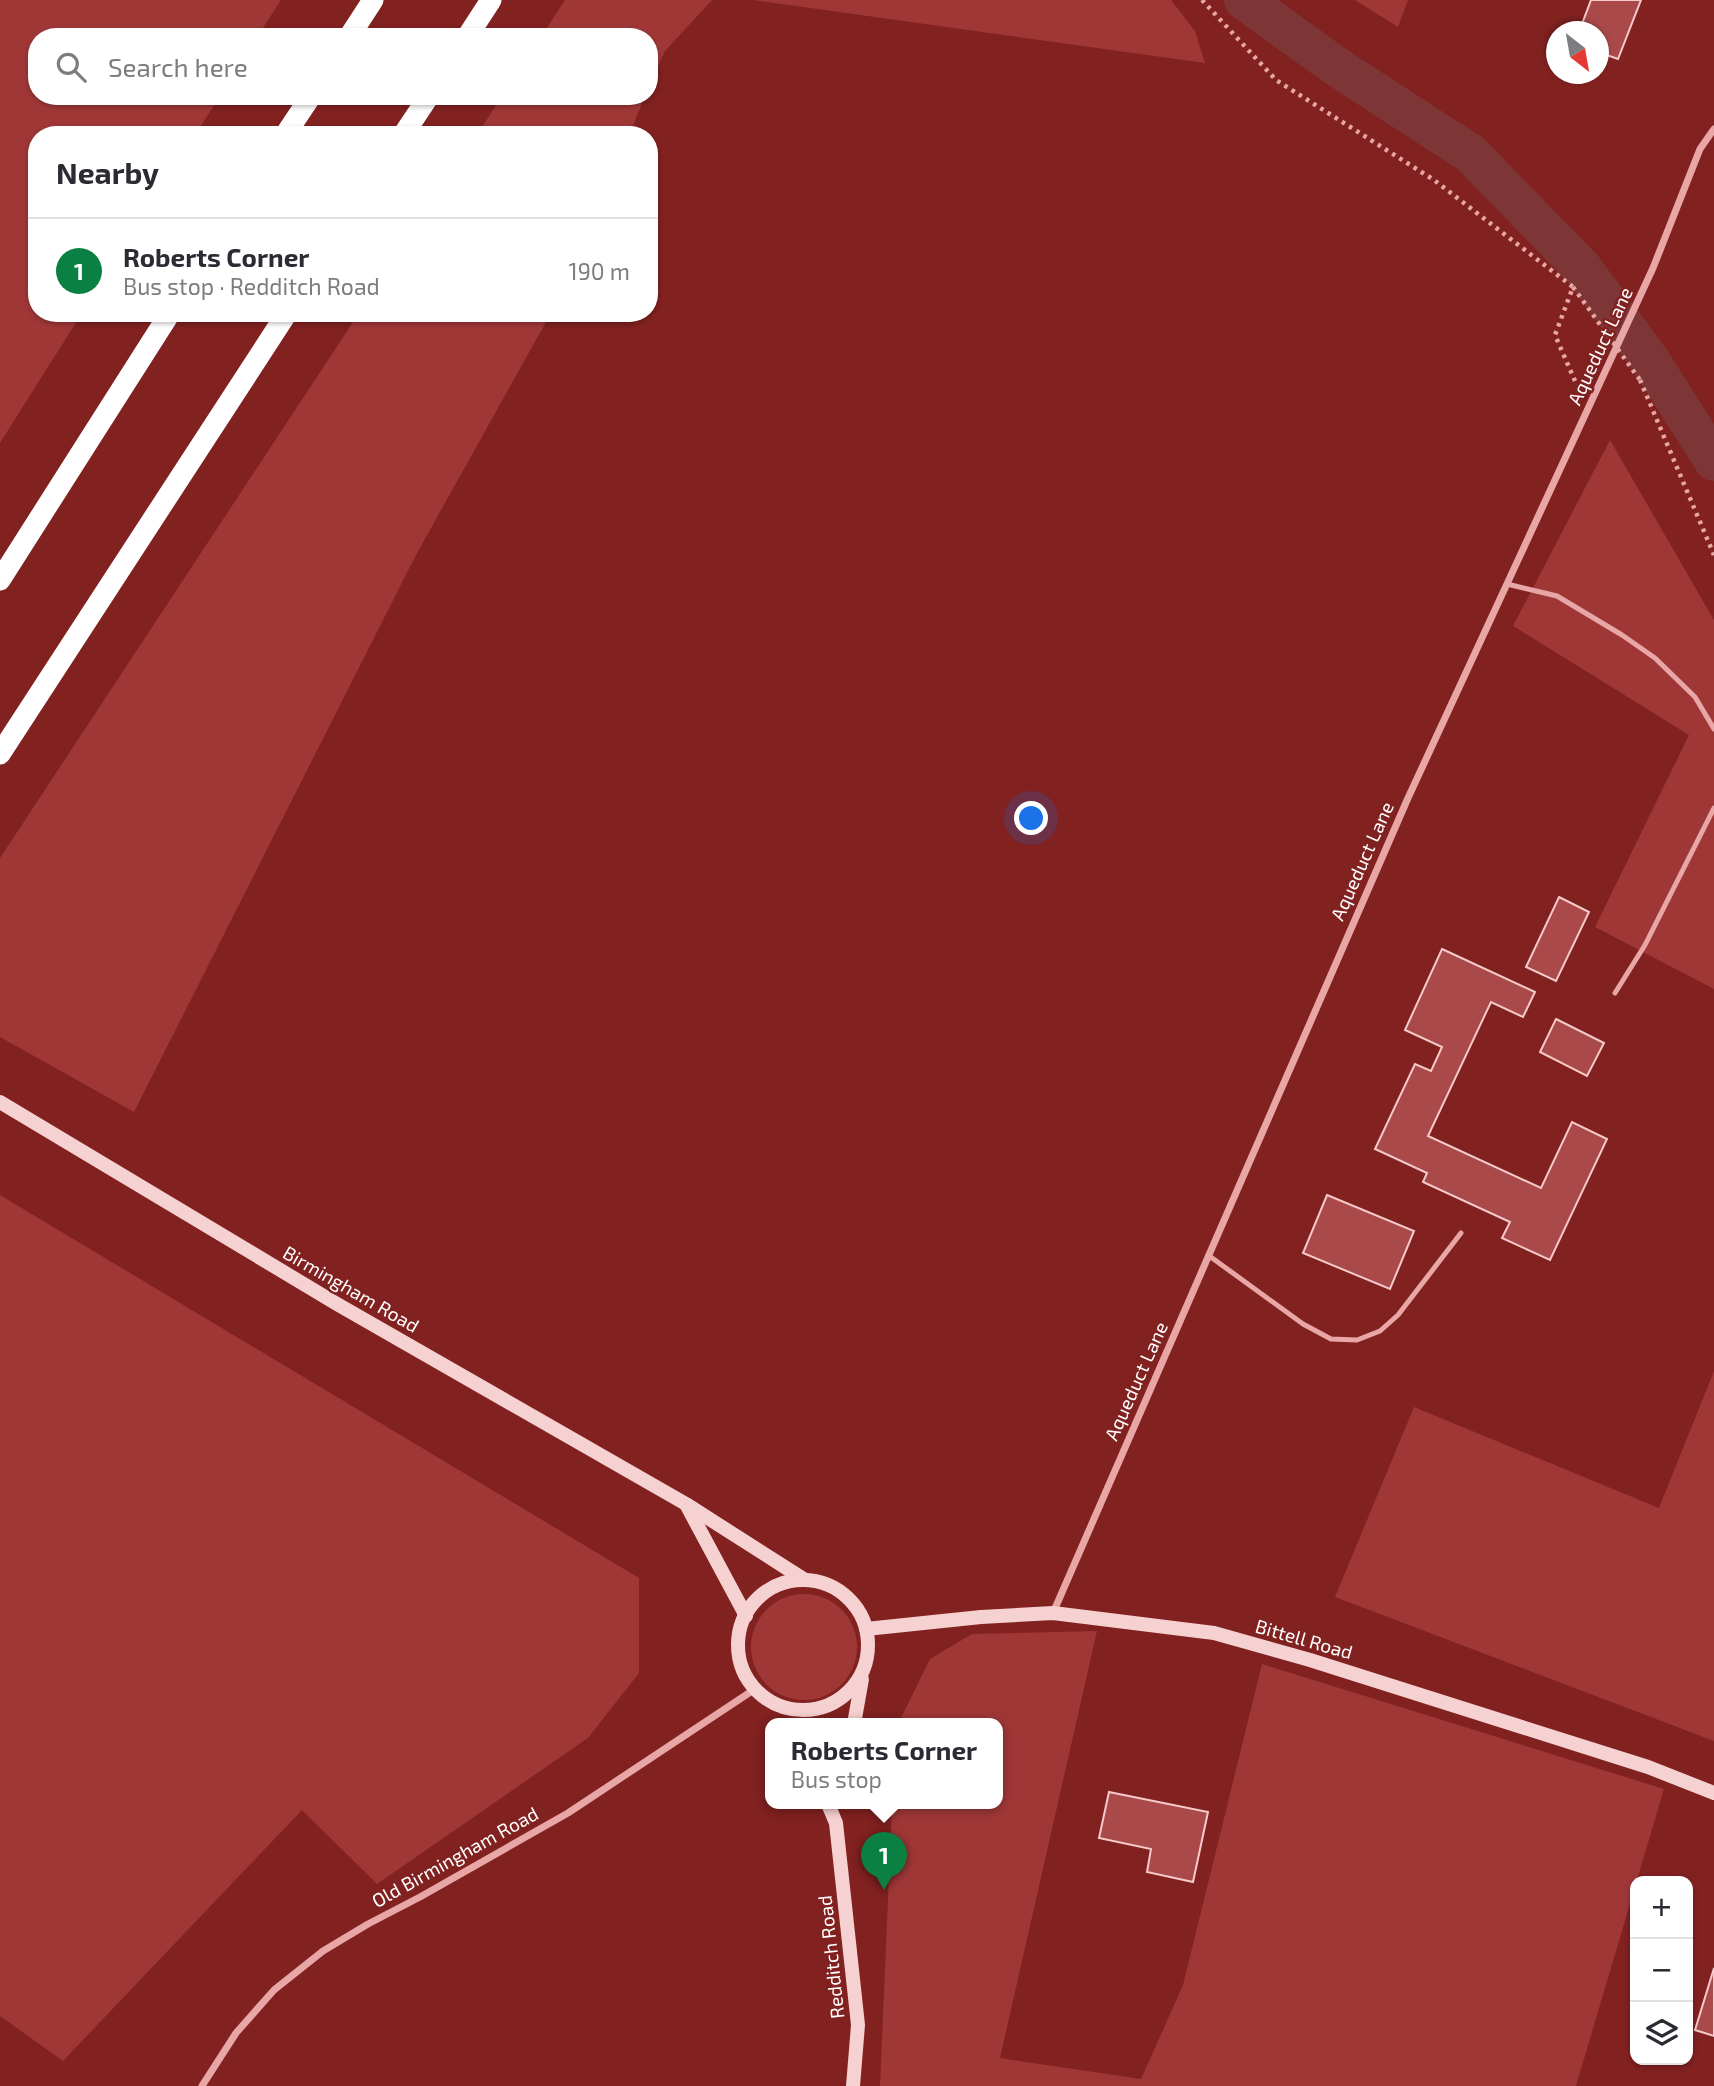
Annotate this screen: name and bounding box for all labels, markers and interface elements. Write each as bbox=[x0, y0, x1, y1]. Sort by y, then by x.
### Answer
north arrow bbox=[1546, 21, 1609, 84]
search box bbox=[28, 28, 658, 105]
icon: search bbox=[52, 48, 90, 86]
text: Search here bbox=[108, 51, 248, 82]
text: Nearby bbox=[56, 154, 159, 190]
text: Roberts Corner bbox=[123, 241, 309, 272]
text: 1 bbox=[74, 257, 84, 285]
text: 190 m bbox=[569, 257, 630, 285]
text: Bus stop · Redditch Road bbox=[123, 272, 380, 300]
street label: Aqueduct Lane bbox=[1562, 283, 1637, 408]
street label: Aqueduct Lane bbox=[1325, 798, 1398, 924]
your location bbox=[1014, 801, 1048, 835]
street label: Birmingham Road bbox=[279, 1240, 423, 1337]
street label: Aqueduct Lane bbox=[1099, 1318, 1172, 1444]
street label: Bittell Road bbox=[1253, 1614, 1355, 1663]
popup bbox=[765, 1718, 1003, 1809]
text: Roberts Corner bbox=[791, 1734, 977, 1765]
text: Bus stop bbox=[791, 1765, 882, 1793]
street label: Old Birmingham Road bbox=[368, 1801, 542, 1912]
pin: 1 bbox=[861, 1832, 907, 1890]
map controls bbox=[1630, 1876, 1693, 2065]
button: + bbox=[1630, 1876, 1693, 1939]
street label: Redditch Road bbox=[813, 1894, 848, 2020]
button: − bbox=[1630, 1939, 1693, 2002]
button: layers bbox=[1630, 2002, 1693, 2065]

